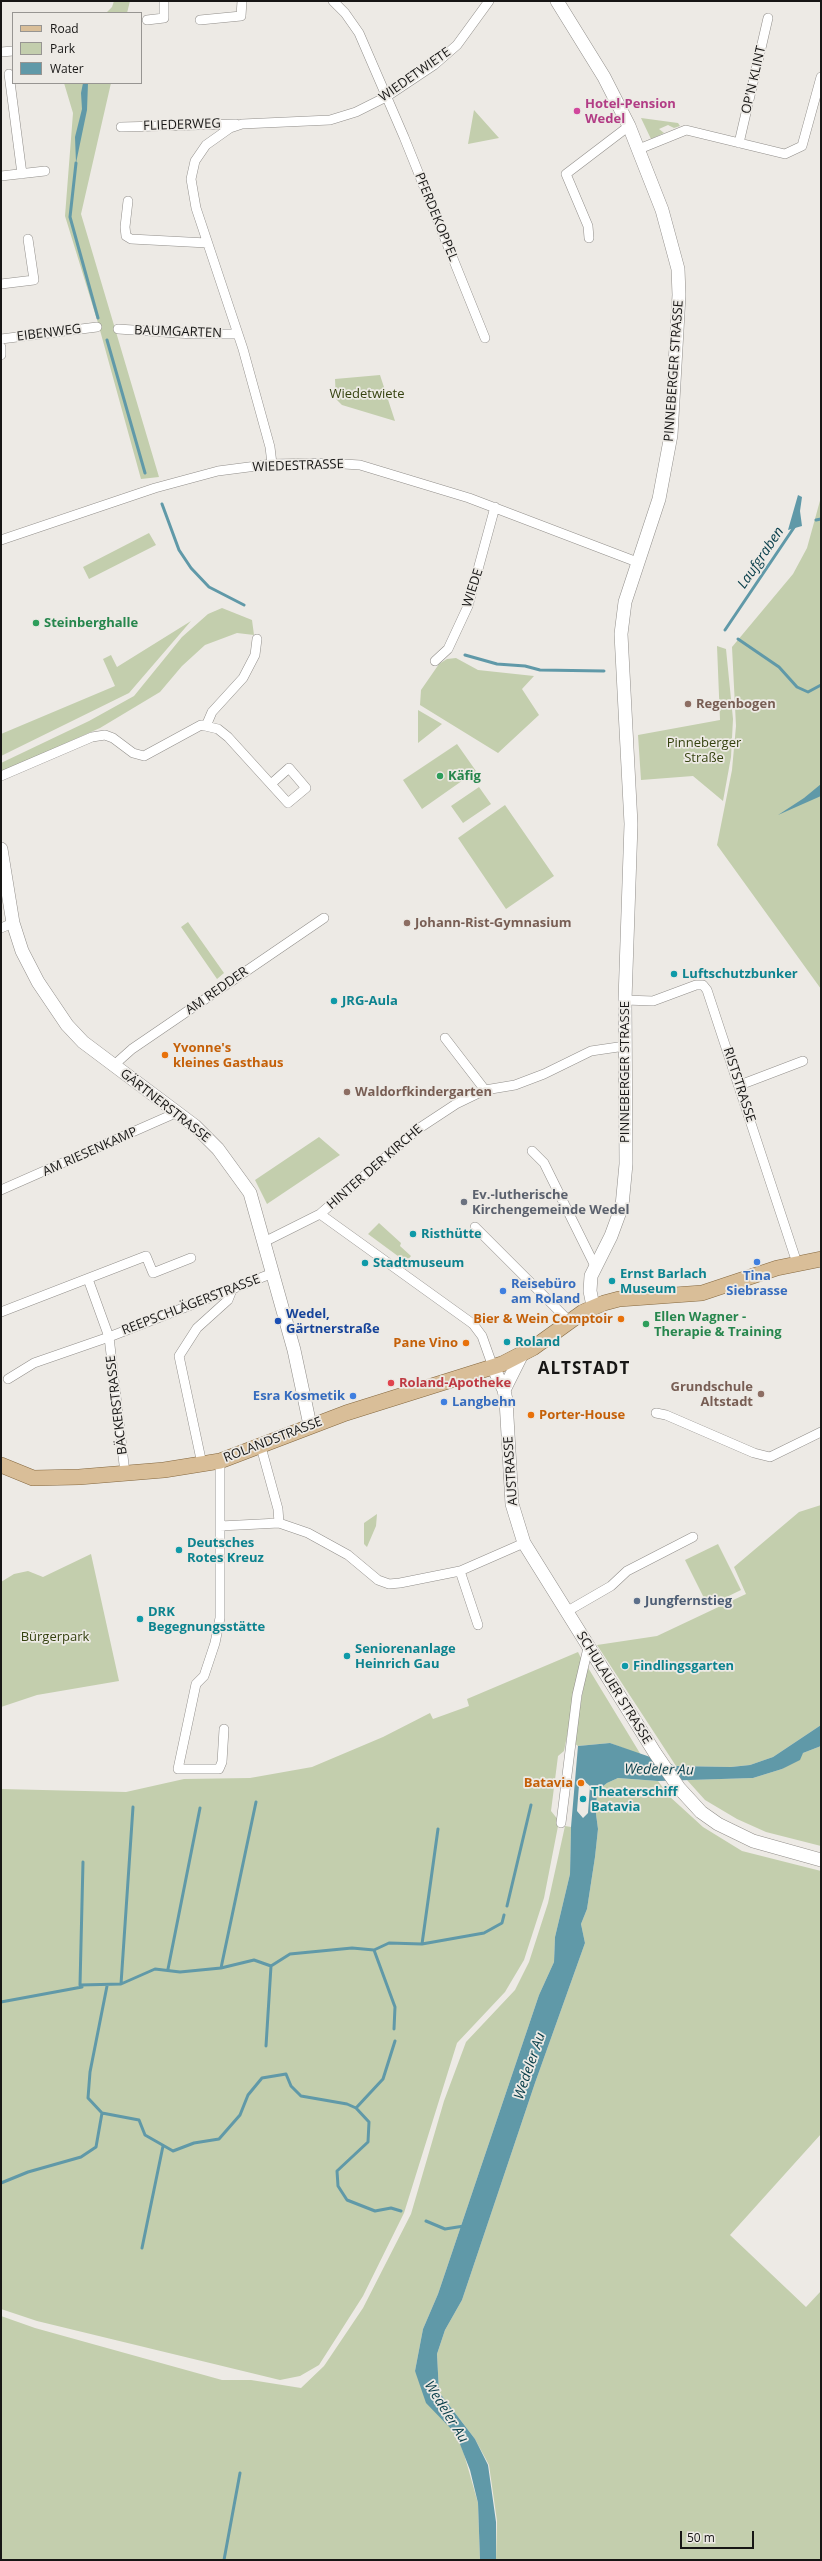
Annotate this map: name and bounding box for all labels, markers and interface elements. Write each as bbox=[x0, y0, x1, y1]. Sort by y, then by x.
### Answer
legend bbox=[12, 12, 142, 84]
text: Road bbox=[50, 20, 79, 37]
text: Park bbox=[50, 40, 75, 57]
street label: OP'N KLINT bbox=[739, 44, 769, 116]
street label: WIEDETWIETE bbox=[376, 45, 454, 105]
text: Water bbox=[50, 60, 84, 77]
place label: Hotel-Pension Wedel bbox=[585, 96, 676, 127]
marker: Hotel-Pension Wedel bbox=[572, 106, 582, 116]
street label: FLIEDERWEG bbox=[143, 116, 221, 134]
street label: PFERDEKOPPEL bbox=[411, 170, 461, 264]
street label: PINNEBERGER STRASSE bbox=[661, 300, 687, 442]
street label: EIBENWEG bbox=[16, 321, 82, 345]
street label: BAUMGARTEN bbox=[134, 323, 222, 341]
park label: Wiedetwiete bbox=[329, 386, 405, 402]
street label: WIEDESTRASSE bbox=[252, 457, 344, 475]
water label: Laufgraben bbox=[734, 524, 788, 592]
street label: WIEDE bbox=[459, 567, 487, 609]
place label: Steinberghalle bbox=[44, 615, 138, 631]
marker: Steinberghalle bbox=[31, 618, 41, 628]
place label: Regenbogen bbox=[696, 696, 776, 712]
marker: Regenbogen bbox=[683, 699, 693, 709]
park label: Pinneberger Straße bbox=[667, 735, 741, 766]
place label: Käfig bbox=[448, 768, 481, 784]
marker: Käfig bbox=[435, 771, 445, 781]
place label: Johann-Rist-Gymnasium bbox=[415, 915, 572, 931]
marker: Johann-Rist-Gymnasium bbox=[402, 918, 412, 928]
street label: AM REDDER bbox=[183, 964, 251, 1018]
place label: Luftschutzbunker bbox=[682, 966, 798, 982]
marker: Luftschutzbunker bbox=[669, 969, 679, 979]
place label: JRG-Aula bbox=[342, 993, 398, 1009]
marker: JRG-Aula bbox=[329, 996, 339, 1006]
street label: PINNEBERGER STRASSE bbox=[617, 1001, 633, 1143]
place label: Yvonne's kleines Gasthaus bbox=[173, 1040, 284, 1071]
street label: RISTSTRASSE bbox=[720, 1046, 758, 1124]
marker: Yvonne's kleines Gasthaus bbox=[160, 1050, 170, 1060]
street label: GÄRTNERSTRASSE bbox=[117, 1066, 213, 1146]
place label: Waldorfkindergarten bbox=[355, 1084, 492, 1100]
marker: Waldorfkindergarten bbox=[342, 1087, 352, 1097]
street label: HINTER DER KIRCHE bbox=[324, 1121, 426, 1213]
street label: AM RIESENKAMP bbox=[40, 1124, 140, 1180]
place label: Ev.-lutherische Kirchengemeinde Wedel bbox=[472, 1187, 629, 1218]
marker: Ev.-lutherische Kirchengemeinde Wedel bbox=[459, 1197, 469, 1207]
place label: Risthütte bbox=[421, 1226, 482, 1242]
marker: Risthütte bbox=[408, 1229, 418, 1239]
place label: Stadtmuseum bbox=[373, 1255, 464, 1271]
marker: Tina Siebrasse bbox=[752, 1257, 762, 1267]
marker: Stadtmuseum bbox=[360, 1258, 370, 1268]
place label: Ernst Barlach Museum bbox=[620, 1266, 707, 1297]
place label: Tina Siebrasse bbox=[726, 1268, 788, 1299]
street label: REEPSCHLÄGERSTRASSE bbox=[120, 1271, 262, 1339]
place label: Reisebüro am Roland bbox=[511, 1276, 580, 1307]
marker: Ernst Barlach Museum bbox=[607, 1276, 617, 1286]
marker: Reisebüro am Roland bbox=[498, 1286, 508, 1296]
place label: Wedel, Gärtnerstraße bbox=[286, 1306, 380, 1337]
place label: Ellen Wagner - Therapie & Training bbox=[654, 1309, 782, 1340]
place label: Bier & Wein Comptoir bbox=[473, 1311, 613, 1327]
marker: Bier & Wein Comptoir bbox=[616, 1314, 626, 1324]
marker: Wedel, Gärtnerstraße bbox=[273, 1316, 283, 1326]
marker: Ellen Wagner - Therapie & Training bbox=[641, 1319, 651, 1329]
place label: Roland bbox=[515, 1334, 560, 1350]
place label: Pane Vino bbox=[393, 1335, 458, 1351]
marker: Roland bbox=[502, 1337, 512, 1347]
marker: Pane Vino bbox=[461, 1338, 471, 1348]
street label: BÄCKERSTRASSE bbox=[103, 1354, 131, 1456]
district label: ALTSTADT bbox=[538, 1359, 630, 1379]
place label: Roland-Apotheke bbox=[399, 1375, 511, 1391]
marker: Roland-Apotheke bbox=[386, 1378, 396, 1388]
place label: Grundschule Altstadt bbox=[670, 1379, 753, 1410]
place label: Esra Kosmetik bbox=[253, 1388, 345, 1404]
marker: Grundschule Altstadt bbox=[756, 1389, 766, 1399]
marker: Esra Kosmetik bbox=[348, 1391, 358, 1401]
place label: Langbehn bbox=[452, 1394, 516, 1410]
marker: Langbehn bbox=[439, 1397, 449, 1407]
place label: Porter-House bbox=[539, 1407, 625, 1423]
marker: Porter-House bbox=[526, 1410, 536, 1420]
street label: ROLANDSTRASSE bbox=[221, 1414, 325, 1466]
street label: AUSTRASSE bbox=[501, 1436, 521, 1506]
place label: Deutsches Rotes Kreuz bbox=[187, 1535, 264, 1566]
marker: Deutsches Rotes Kreuz bbox=[174, 1545, 184, 1555]
place label: Jungfernstieg bbox=[645, 1593, 732, 1609]
marker: Jungfernstieg bbox=[632, 1596, 642, 1606]
place label: DRK Begegnungsstätte bbox=[148, 1604, 265, 1635]
marker: DRK Begegnungsstätte bbox=[135, 1614, 145, 1624]
park label: Bürgerpark bbox=[21, 1629, 89, 1645]
street label: SCHULAUER STRASSE bbox=[573, 1629, 655, 1747]
place label: Seniorenanlage Heinrich Gau bbox=[355, 1641, 456, 1672]
marker: Seniorenanlage Heinrich Gau bbox=[342, 1651, 352, 1661]
place label: Findlingsgarten bbox=[633, 1658, 734, 1674]
marker: Findlingsgarten bbox=[620, 1661, 630, 1671]
water label: Wedeler Au bbox=[624, 1761, 694, 1779]
place label: Batavia bbox=[524, 1775, 573, 1791]
marker: Batavia bbox=[576, 1778, 586, 1788]
place label: Theaterschiff Batavia bbox=[591, 1784, 678, 1815]
marker: Theaterschiff Batavia bbox=[578, 1794, 588, 1804]
water label: Wedeler Au bbox=[511, 2030, 549, 2102]
water label: Wedeler Au bbox=[420, 2378, 472, 2446]
scale bar bbox=[682, 2523, 756, 2549]
text: 50 m bbox=[687, 2529, 715, 2546]

